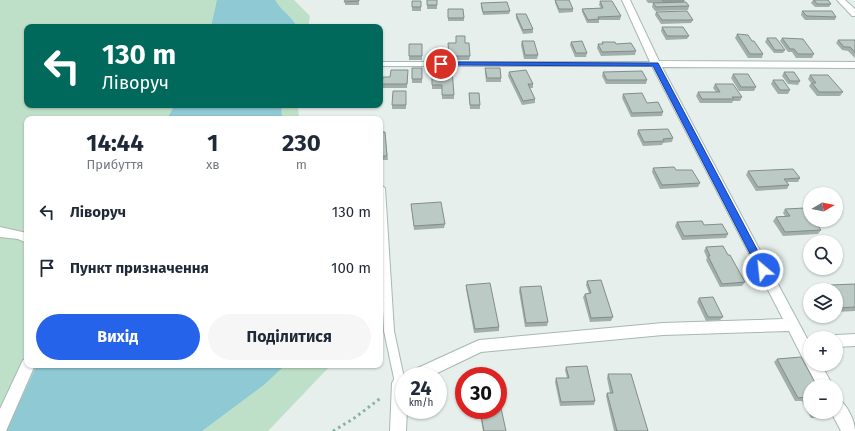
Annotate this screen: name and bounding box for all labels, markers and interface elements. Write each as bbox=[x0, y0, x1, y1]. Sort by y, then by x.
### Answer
text: 130 m bbox=[102, 38, 176, 71]
icon: left bbox=[36, 40, 88, 92]
pin bbox=[424, 47, 458, 81]
icon: arrive bbox=[430, 53, 452, 75]
text: Ліворуч bbox=[102, 72, 169, 94]
text: 14:44 bbox=[86, 129, 144, 157]
text: 1 bbox=[207, 129, 218, 157]
text: 230 bbox=[282, 129, 321, 157]
text: Прибуття bbox=[87, 157, 143, 172]
text: хв bbox=[206, 157, 220, 172]
text: m bbox=[296, 157, 307, 172]
north arrow bbox=[803, 187, 843, 227]
map controls bbox=[803, 187, 843, 419]
icon: left bbox=[36, 201, 58, 223]
text: Ліворуч bbox=[70, 203, 126, 221]
text: 130 m bbox=[332, 203, 371, 221]
button: search bbox=[803, 235, 843, 275]
position arrow bbox=[742, 249, 784, 291]
icon: arrive bbox=[36, 257, 58, 279]
text: Пункт призначення bbox=[70, 259, 209, 277]
text: 100 m bbox=[331, 259, 371, 277]
button: layers bbox=[803, 283, 843, 323]
button: Вихід bbox=[36, 314, 200, 360]
button: Поділитися bbox=[208, 314, 371, 360]
button: + bbox=[803, 331, 843, 371]
speed limit sign: 30 bbox=[455, 367, 507, 419]
text: 24 bbox=[410, 376, 432, 400]
button: − bbox=[803, 379, 843, 419]
text: km/h bbox=[409, 397, 433, 409]

